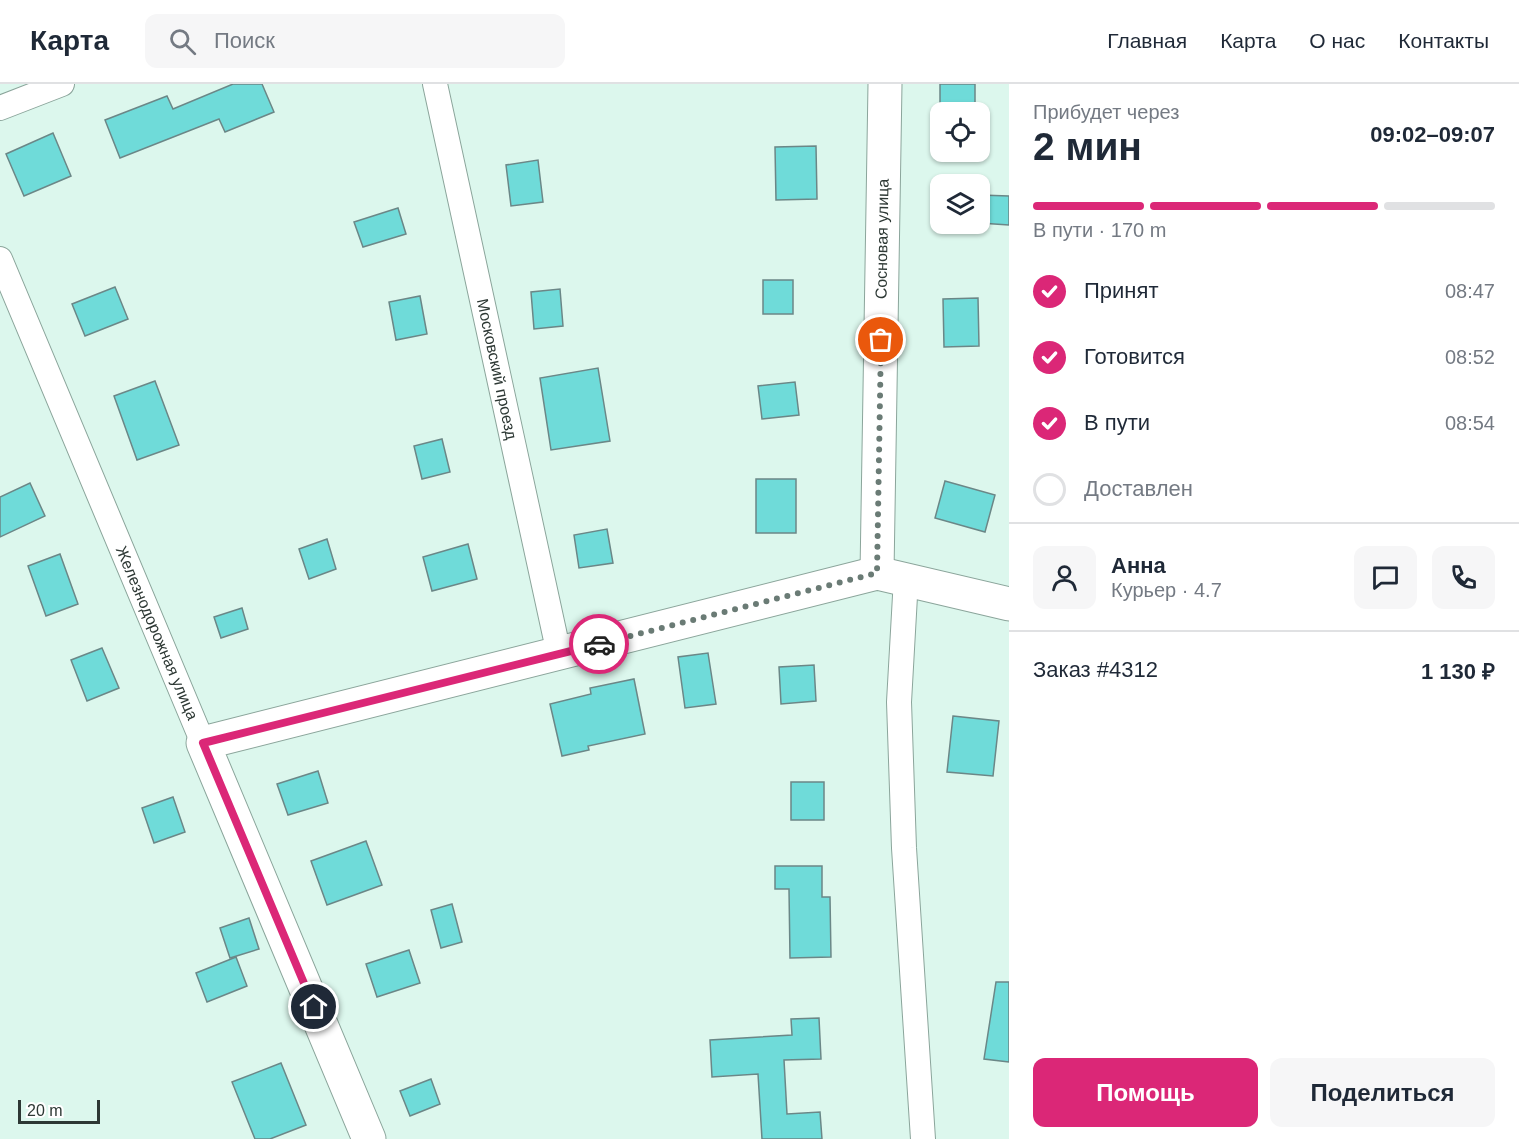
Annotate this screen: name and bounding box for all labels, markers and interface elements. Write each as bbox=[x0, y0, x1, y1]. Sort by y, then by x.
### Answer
search box bbox=[145, 14, 565, 68]
text: Карта bbox=[30, 25, 109, 56]
icon: search bbox=[166, 25, 199, 58]
text: Поиск bbox=[214, 28, 275, 53]
text: Главная bbox=[1107, 29, 1187, 52]
text: Карта bbox=[1220, 29, 1276, 52]
text: О нас bbox=[1309, 29, 1365, 52]
text: Контакты bbox=[1398, 29, 1489, 52]
text: Прибудет через bbox=[1033, 101, 1179, 123]
map controls bbox=[930, 102, 990, 234]
button: locate bbox=[930, 102, 990, 162]
text: 09:02–09:07 bbox=[1370, 122, 1495, 147]
text: 2 мин bbox=[1033, 125, 1142, 168]
button: layers bbox=[930, 174, 990, 234]
street label: Сосновая улица bbox=[872, 179, 892, 299]
text: В пути · 170 m bbox=[1033, 219, 1166, 241]
icon: check bbox=[1033, 275, 1066, 308]
text: Принят bbox=[1084, 278, 1158, 303]
text: 08:47 bbox=[1445, 280, 1495, 302]
street label: Московский проезд bbox=[474, 297, 520, 442]
pin bbox=[855, 314, 906, 365]
icon: bag bbox=[864, 323, 897, 356]
icon: check bbox=[1033, 341, 1066, 374]
text: Готовится bbox=[1084, 344, 1185, 369]
text: 08:52 bbox=[1445, 346, 1495, 368]
icon: check bbox=[1033, 407, 1066, 440]
text: В пути bbox=[1084, 410, 1150, 435]
text: 08:54 bbox=[1445, 412, 1495, 434]
text: Доставлен bbox=[1084, 476, 1193, 501]
street label: Железнодорожная улица bbox=[113, 544, 201, 722]
button: person bbox=[1033, 546, 1096, 609]
button: chat bbox=[1354, 546, 1417, 609]
button: phone bbox=[1432, 546, 1495, 609]
text: Анна bbox=[1111, 553, 1166, 578]
text: Курьер · 4.7 bbox=[1111, 579, 1222, 601]
courier bbox=[569, 614, 629, 674]
icon: car bbox=[583, 628, 616, 661]
text: Заказ #4312 bbox=[1033, 657, 1158, 682]
text: 1 130 ₽ bbox=[1421, 659, 1495, 684]
pin bbox=[288, 981, 339, 1032]
icon: home bbox=[297, 990, 330, 1023]
button: Помощь bbox=[1033, 1058, 1258, 1127]
button: Поделиться bbox=[1270, 1058, 1495, 1127]
scale bar bbox=[18, 1097, 100, 1124]
text: 20 m bbox=[27, 1102, 63, 1119]

